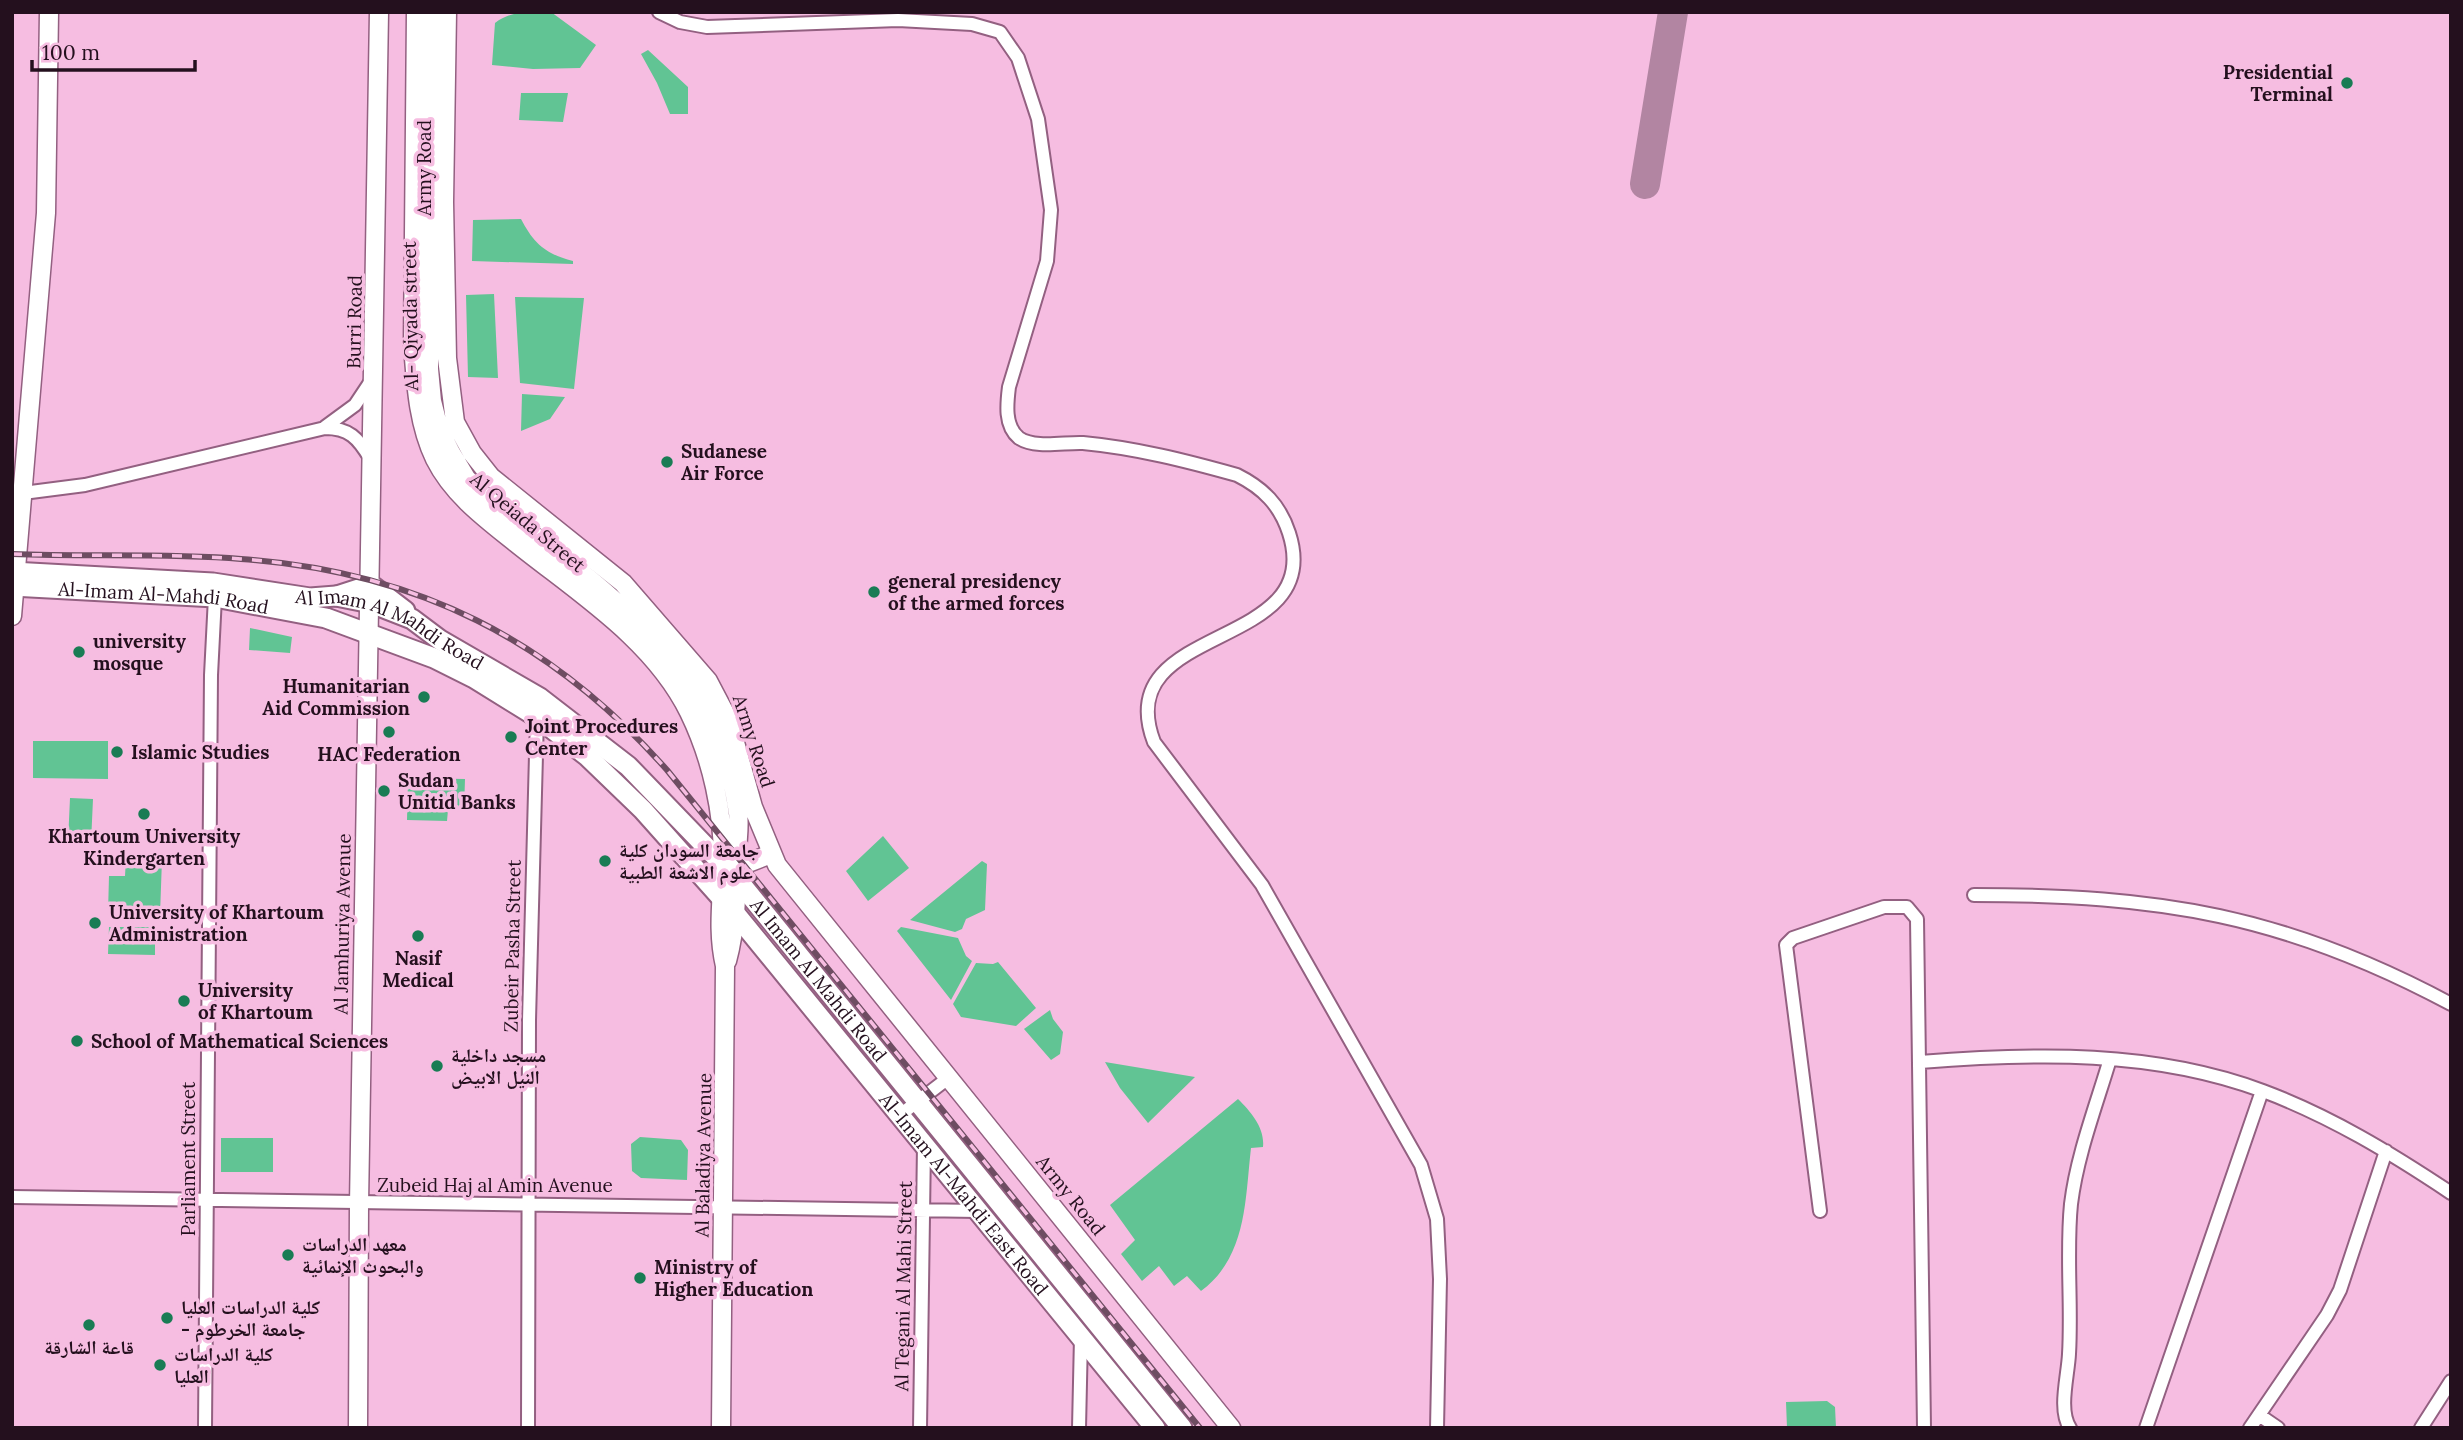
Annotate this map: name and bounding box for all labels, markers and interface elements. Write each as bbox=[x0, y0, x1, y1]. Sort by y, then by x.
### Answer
scale bar bbox=[32, 28, 194, 72]
text: 100 m bbox=[42, 39, 100, 66]
place label: Presidential Terminal bbox=[2223, 60, 2333, 106]
marker: Presidential Terminal bbox=[2339, 75, 2355, 91]
street label: Army Road bbox=[412, 120, 436, 217]
street label: Al- Qiyada street bbox=[397, 240, 423, 392]
street label: Burri Road bbox=[341, 275, 367, 369]
place label: Sudanese Air Force bbox=[681, 439, 767, 485]
marker: Sudanese Air Force bbox=[659, 454, 675, 470]
street label: Al Qeiada Street bbox=[465, 466, 591, 577]
place label: general presidency of the armed forces bbox=[888, 569, 1065, 615]
street label: Al-Imam Al-Mahdi Road bbox=[56, 576, 271, 619]
street label: Al Imam Al Mahdi Road bbox=[293, 584, 488, 675]
marker: general presidency of the armed forces bbox=[866, 584, 882, 600]
place label: university mosque bbox=[93, 629, 186, 675]
marker: university mosque bbox=[71, 644, 87, 660]
place label: Humanitarian Aid Commission bbox=[262, 674, 410, 720]
marker: Humanitarian Aid Commission bbox=[416, 689, 432, 705]
street label: Army Road bbox=[727, 691, 780, 790]
place label: Joint Procedures Center bbox=[525, 714, 678, 760]
marker: HAC Federation bbox=[381, 724, 397, 740]
marker: Joint Procedures Center bbox=[503, 729, 519, 745]
place label: Islamic Studies bbox=[131, 740, 270, 764]
place label: HAC Federation bbox=[317, 742, 461, 766]
marker: Islamic Studies bbox=[109, 744, 125, 760]
place label: Sudan Unitid Banks bbox=[398, 768, 516, 814]
marker: Sudan Unitid Banks bbox=[376, 783, 392, 799]
marker: Khartoum University Kindergarten bbox=[136, 806, 152, 822]
place label: Khartoum University Kindergarten bbox=[48, 824, 241, 870]
street label: Al Jamhuriya Avenue bbox=[328, 833, 356, 1016]
place label: جامعة السودان كلية علوم الاشعة الطبية bbox=[619, 838, 759, 886]
marker: جامعة السودان كلية علوم الاشعة الطبية bbox=[597, 853, 613, 869]
street label: Zubeir Pasha Street bbox=[498, 859, 526, 1033]
street label: Al Imam Al Mahdi Road bbox=[745, 892, 892, 1067]
place label: University of Khartoum Administration bbox=[109, 900, 324, 946]
marker: University of Khartoum Administration bbox=[87, 915, 103, 931]
marker: Nasif Medical bbox=[410, 928, 426, 944]
place label: Nasif Medical bbox=[382, 946, 454, 992]
place label: University of Khartoum bbox=[198, 978, 313, 1024]
marker: University of Khartoum bbox=[176, 993, 192, 1009]
place label: School of Mathematical Sciences bbox=[91, 1029, 388, 1053]
marker: School of Mathematical Sciences bbox=[69, 1033, 85, 1049]
place label: مسجد داخلية النيل الابيض bbox=[451, 1043, 546, 1089]
marker: مسجد داخلية النيل الابيض bbox=[429, 1058, 445, 1074]
street label: Al Baladiya Avenue bbox=[690, 1073, 716, 1238]
street label: Parliament Street bbox=[176, 1081, 200, 1236]
street label: Al-Imam Al-Mahdi East Road bbox=[874, 1087, 1054, 1300]
street label: Army Road bbox=[1031, 1149, 1111, 1240]
street label: Zubeid Haj al Amin Avenue bbox=[377, 1173, 613, 1197]
street label: Al Tegani Al Mahi Street bbox=[889, 1180, 917, 1393]
place label: معهد الدراسات والبحوث الإنمائية bbox=[302, 1232, 424, 1278]
marker: معهد الدراسات والبحوث الإنمائية bbox=[280, 1247, 296, 1263]
place label: Ministry of Higher Education bbox=[654, 1255, 813, 1301]
marker: Ministry of Higher Education bbox=[632, 1270, 648, 1286]
place label: كلية الدراسات العليا - جامعة الخرطوم bbox=[181, 1295, 321, 1343]
marker: كلية الدراسات العليا - جامعة الخرطوم bbox=[159, 1310, 175, 1326]
marker: قاعة الشارقة bbox=[81, 1317, 97, 1333]
place label: قاعة الشارقة bbox=[44, 1335, 134, 1359]
place label: كلية الدراسات العليا bbox=[174, 1342, 274, 1388]
marker: كلية الدراسات العليا bbox=[152, 1357, 168, 1373]

